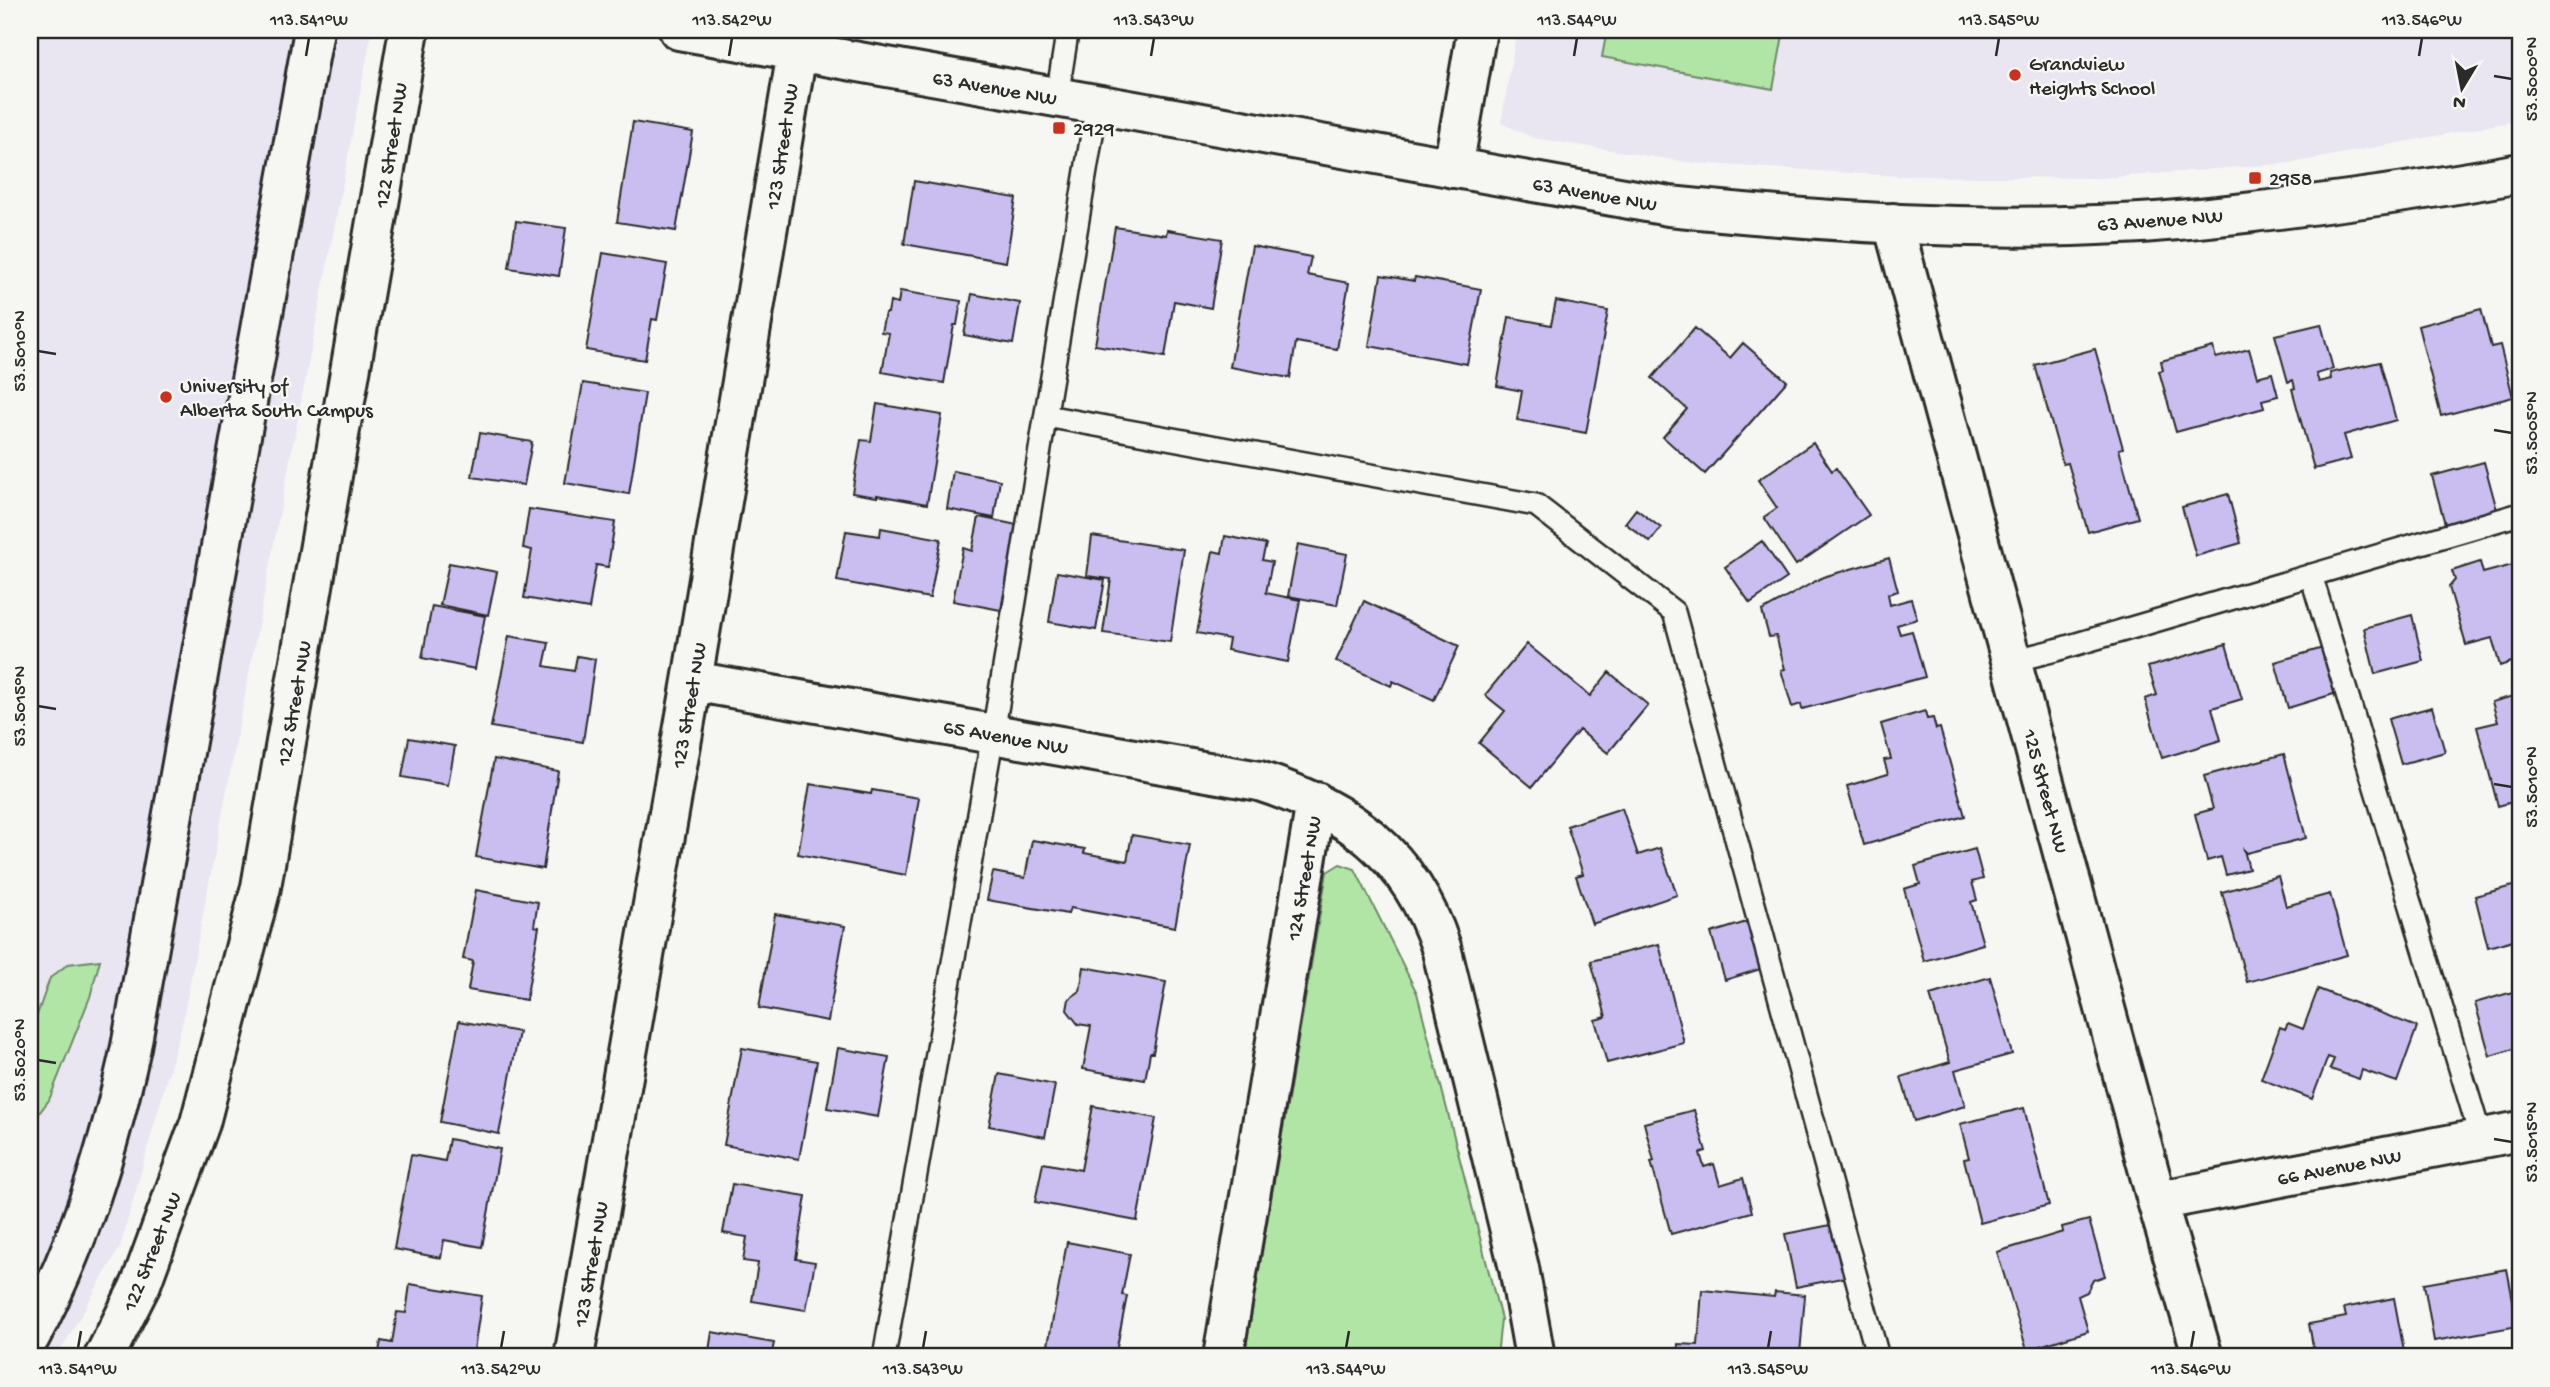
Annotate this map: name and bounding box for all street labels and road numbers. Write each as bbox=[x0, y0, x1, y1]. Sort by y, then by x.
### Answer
street label: 63 Avenue NW bbox=[930, 67, 1059, 114]
street label: 122 Street NW bbox=[371, 81, 416, 211]
street label: 123 Street NW bbox=[762, 82, 807, 212]
street label: 63 Avenue NW bbox=[1530, 173, 1659, 220]
street label: 63 Avenue NW bbox=[2096, 206, 2224, 239]
street label: 122 Street NW bbox=[273, 639, 320, 769]
street label: 123 Street NW bbox=[668, 641, 715, 771]
street label: 65 Avenue NW bbox=[941, 716, 1070, 763]
street label: 125 Street NW bbox=[2015, 726, 2072, 857]
street label: 124 Street NW bbox=[1283, 814, 1330, 944]
street label: 66 Avenue NW bbox=[2275, 1145, 2404, 1194]
street label: 122 Street NW bbox=[119, 1189, 190, 1317]
street label: 123 Street NW bbox=[570, 1200, 617, 1330]

